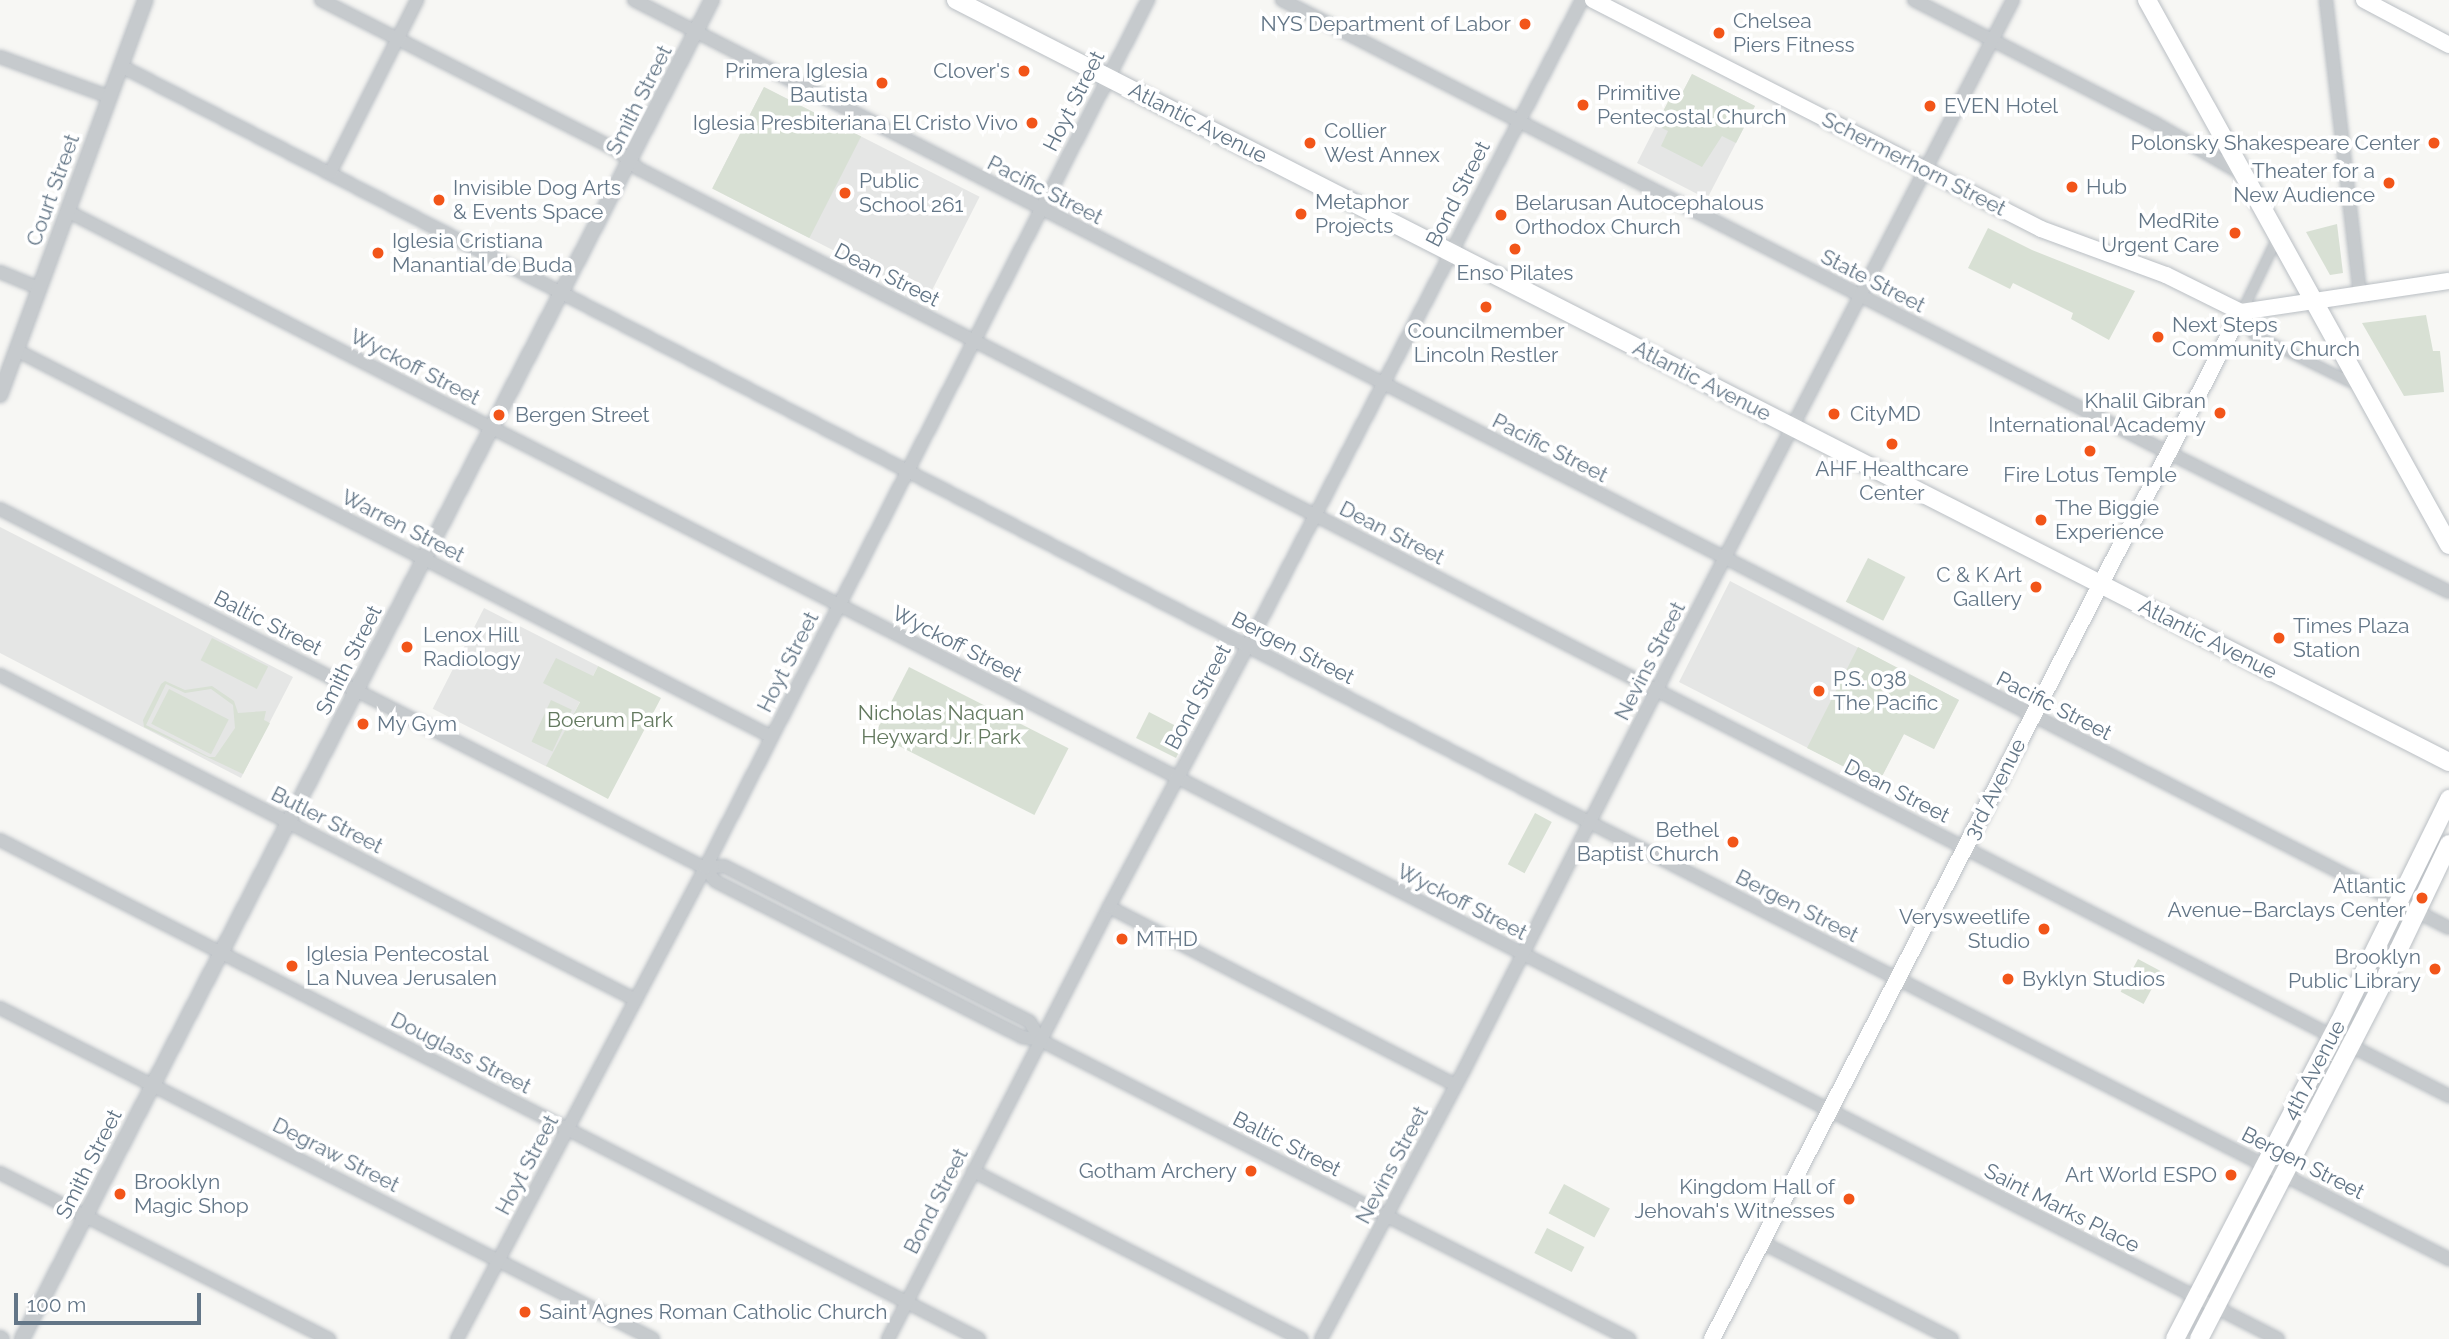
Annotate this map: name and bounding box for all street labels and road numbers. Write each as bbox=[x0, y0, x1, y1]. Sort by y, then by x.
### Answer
street label: Smith Street bbox=[601, 41, 677, 159]
street label: Hoyt Street bbox=[1038, 47, 1110, 155]
street label: Atlantic Avenue bbox=[1124, 77, 1272, 169]
street label: Schermerhorn Street bbox=[1818, 107, 2010, 221]
street label: Court Street bbox=[21, 131, 85, 249]
street label: Bond Street bbox=[1421, 137, 1495, 251]
street label: Pacific Street bbox=[983, 150, 1107, 230]
street label: Dean Street bbox=[830, 238, 944, 312]
street label: State Street bbox=[1817, 244, 1929, 318]
street label: Wyckoff Street bbox=[346, 323, 484, 411]
street label: Atlantic Avenue bbox=[1628, 335, 1776, 427]
street label: Pacific Street bbox=[1488, 408, 1612, 488]
street label: Warren Street bbox=[337, 484, 469, 568]
street label: Dean Street bbox=[1335, 496, 1449, 570]
street label: Baltic Street bbox=[210, 585, 326, 661]
street label: Atlantic Avenue bbox=[2134, 593, 2282, 685]
street label: Nevins Street bbox=[1609, 597, 1691, 725]
street label: Wyckoff Street bbox=[888, 600, 1026, 688]
street label: Smith Street bbox=[311, 601, 387, 719]
street label: Bergen Street bbox=[1227, 606, 1359, 690]
street label: Hoyt Street bbox=[752, 608, 824, 716]
street label: Bond Street bbox=[1160, 640, 1236, 754]
street label: Pacific Street bbox=[1992, 666, 2116, 746]
street label: 3rd Avenue bbox=[1959, 734, 2031, 844]
street label: Dean Street bbox=[1840, 754, 1954, 828]
street label: Butler Street bbox=[267, 781, 387, 859]
street label: Wyckoff Street bbox=[1393, 858, 1531, 946]
street label: Bergen Street bbox=[1731, 864, 1863, 948]
street label: Douglass Street bbox=[387, 1007, 535, 1099]
street label: 4th Avenue bbox=[2277, 1016, 2351, 1124]
street label: Nevins Street bbox=[1350, 1102, 1434, 1228]
street label: Smith Street bbox=[51, 1105, 127, 1223]
street label: Baltic Street bbox=[1229, 1106, 1345, 1182]
street label: Hoyt Street bbox=[490, 1111, 564, 1219]
street label: Degraw Street bbox=[268, 1112, 404, 1198]
street label: Bergen Street bbox=[2237, 1121, 2369, 1205]
street label: Bond Street bbox=[899, 1144, 973, 1258]
street label: Saint Marks Place bbox=[1980, 1158, 2144, 1258]

